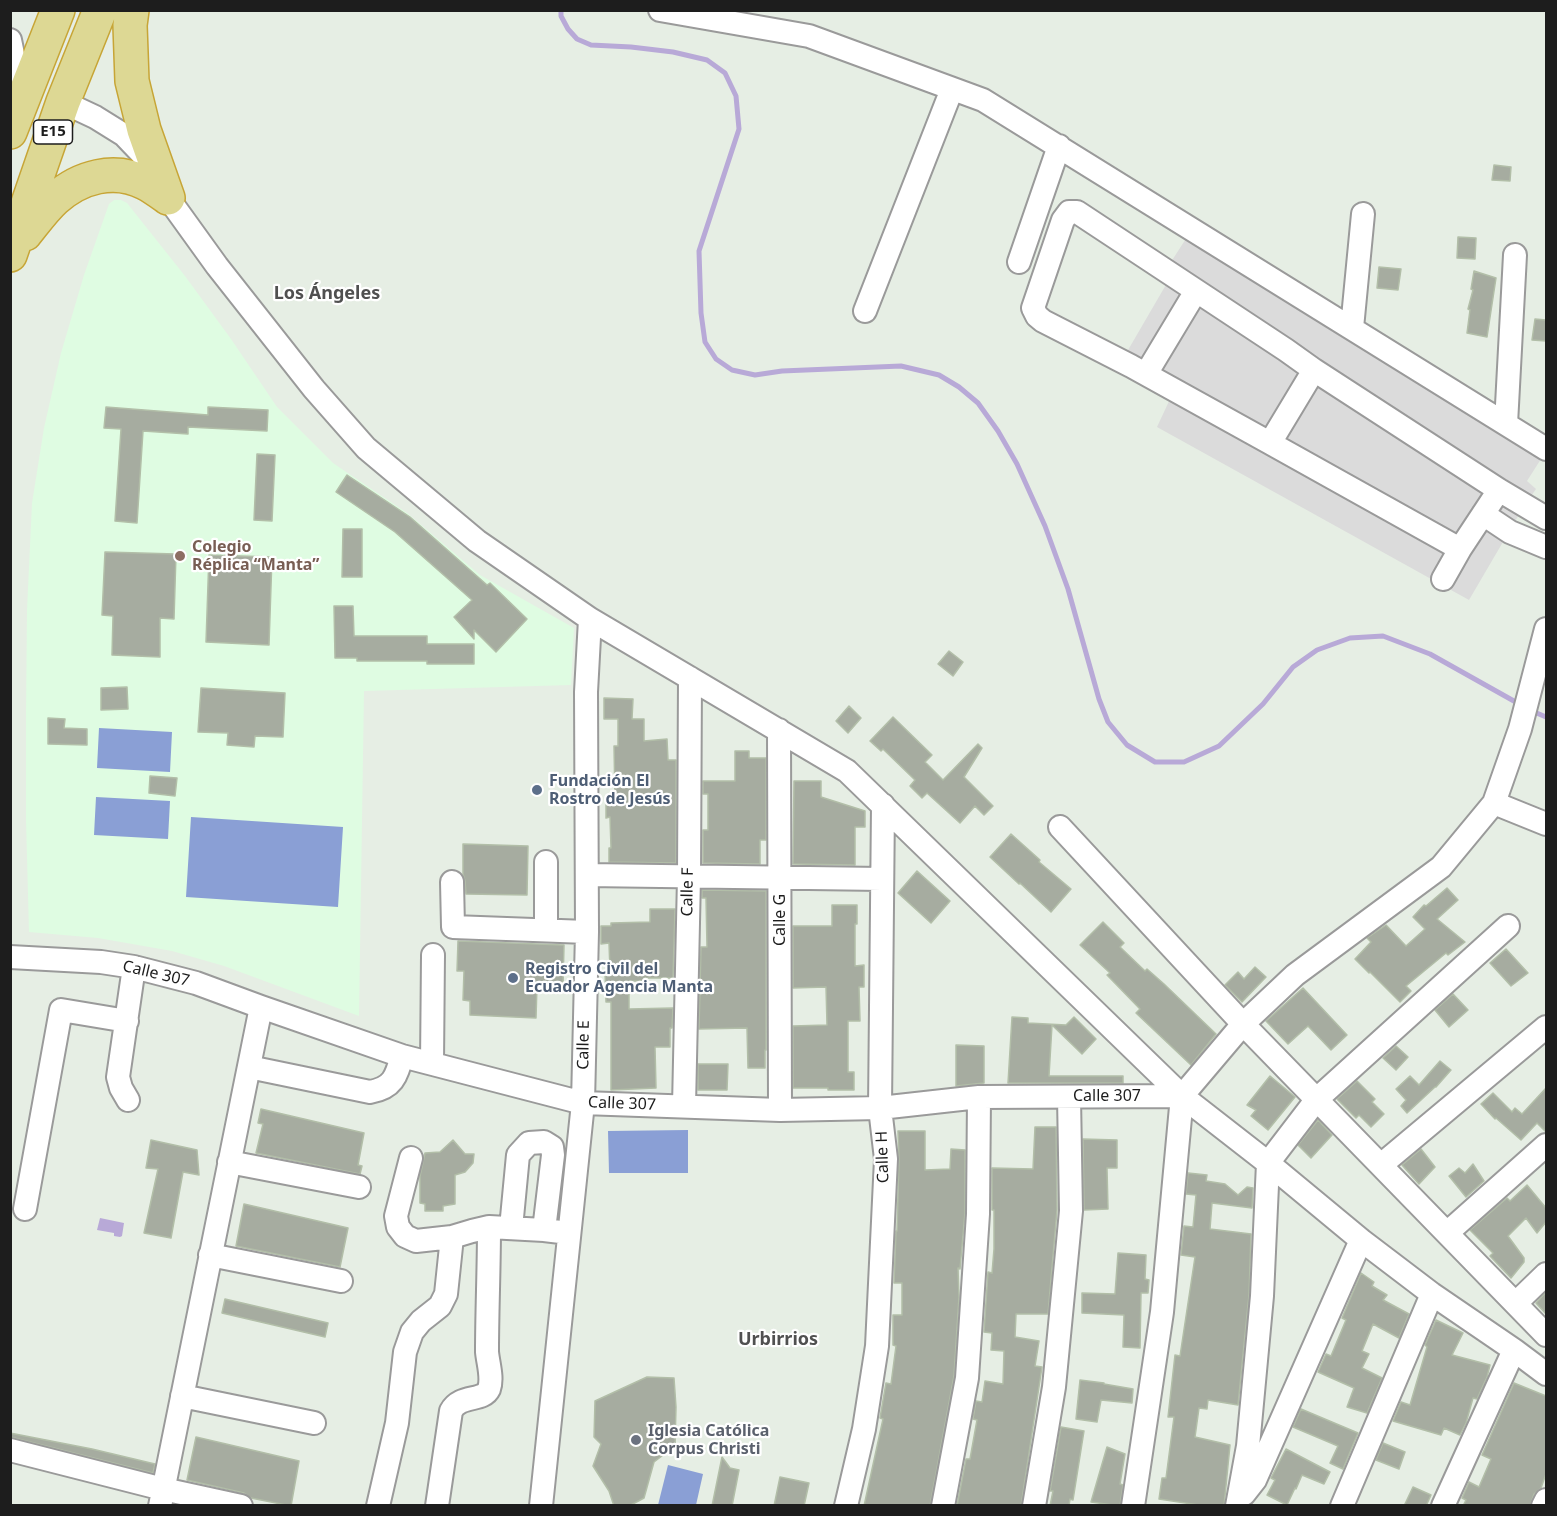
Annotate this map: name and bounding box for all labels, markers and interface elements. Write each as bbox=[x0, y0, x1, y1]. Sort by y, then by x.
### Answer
road number: E15 bbox=[34, 120, 72, 144]
district label: Los Ángeles bbox=[274, 283, 380, 305]
place label: Colegio Réplica “Manta” bbox=[192, 537, 319, 575]
marker: Colegio Réplica “Manta” bbox=[173, 549, 187, 563]
place label: Fundación El Rostro de Jesús bbox=[549, 771, 671, 809]
marker: Fundación El Rostro de Jesús bbox=[530, 783, 544, 797]
street label: Calle F bbox=[678, 867, 698, 917]
street label: Calle G bbox=[770, 894, 790, 946]
street label: Calle 307 bbox=[121, 957, 191, 991]
place label: Registro Civil del Ecuador Agencia Manta bbox=[525, 959, 713, 997]
marker: Registro Civil del Ecuador Agencia Manta bbox=[506, 971, 520, 985]
street label: Calle E bbox=[574, 1020, 594, 1070]
street label: Calle 307 bbox=[1073, 1086, 1141, 1106]
street label: Calle 307 bbox=[588, 1093, 656, 1115]
street label: Calle H bbox=[872, 1130, 894, 1184]
district label: Urbirrios bbox=[738, 1329, 818, 1351]
place label: Iglesia Católica Corpus Christi bbox=[648, 1421, 769, 1459]
marker: Iglesia Católica Corpus Christi bbox=[629, 1433, 643, 1447]

